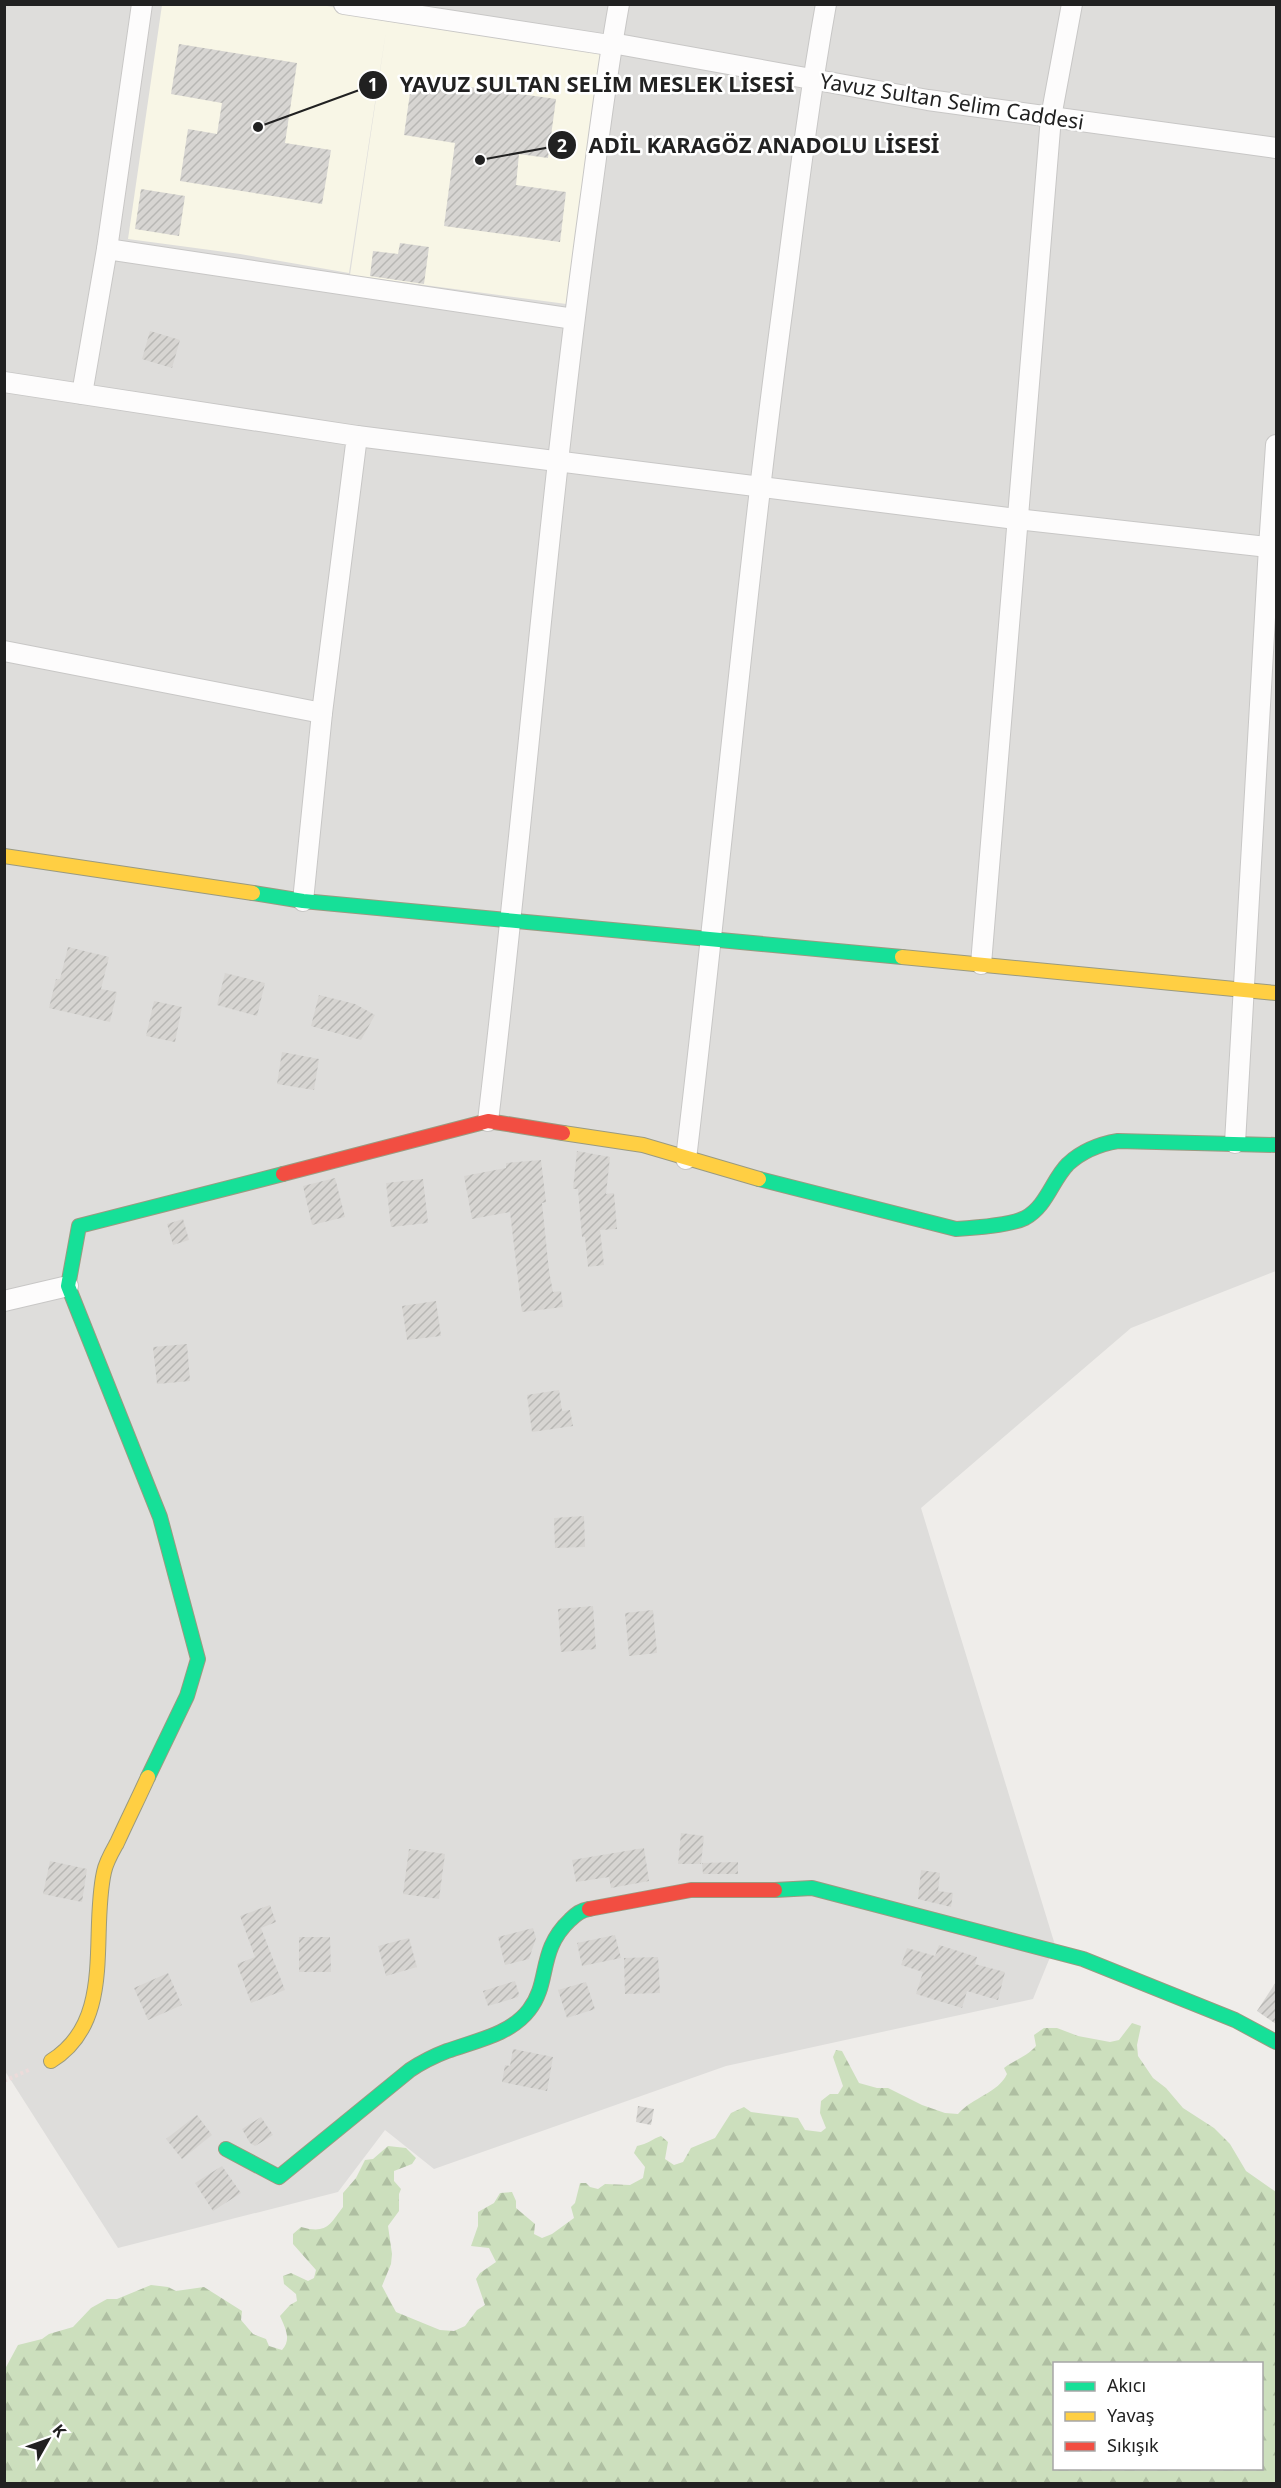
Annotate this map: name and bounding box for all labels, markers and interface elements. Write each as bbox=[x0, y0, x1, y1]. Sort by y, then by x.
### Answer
callout: YAVUZ SULTAN SELİM MESLEK LİSESİ bbox=[358, 65, 807, 105]
street label: Yavuz Sultan Selim Caddesi bbox=[818, 66, 1086, 136]
text: YAVUZ SULTAN SELİM MESLEK LİSESİ bbox=[400, 68, 794, 98]
text: 1 bbox=[368, 72, 378, 96]
callout: ADİL KARAGÖZ ANADOLU LİSESİ bbox=[547, 125, 952, 165]
text: ADİL KARAGÖZ ANADOLU LİSESİ bbox=[589, 129, 939, 159]
text: 2 bbox=[557, 133, 567, 157]
legend bbox=[1053, 2362, 1263, 2470]
text: Akıcı bbox=[1107, 2373, 1146, 2397]
text: Yavaş bbox=[1107, 2403, 1154, 2427]
north arrow bbox=[18, 2410, 78, 2470]
text: K bbox=[48, 2419, 72, 2442]
text: Sıkışık bbox=[1107, 2433, 1159, 2457]

